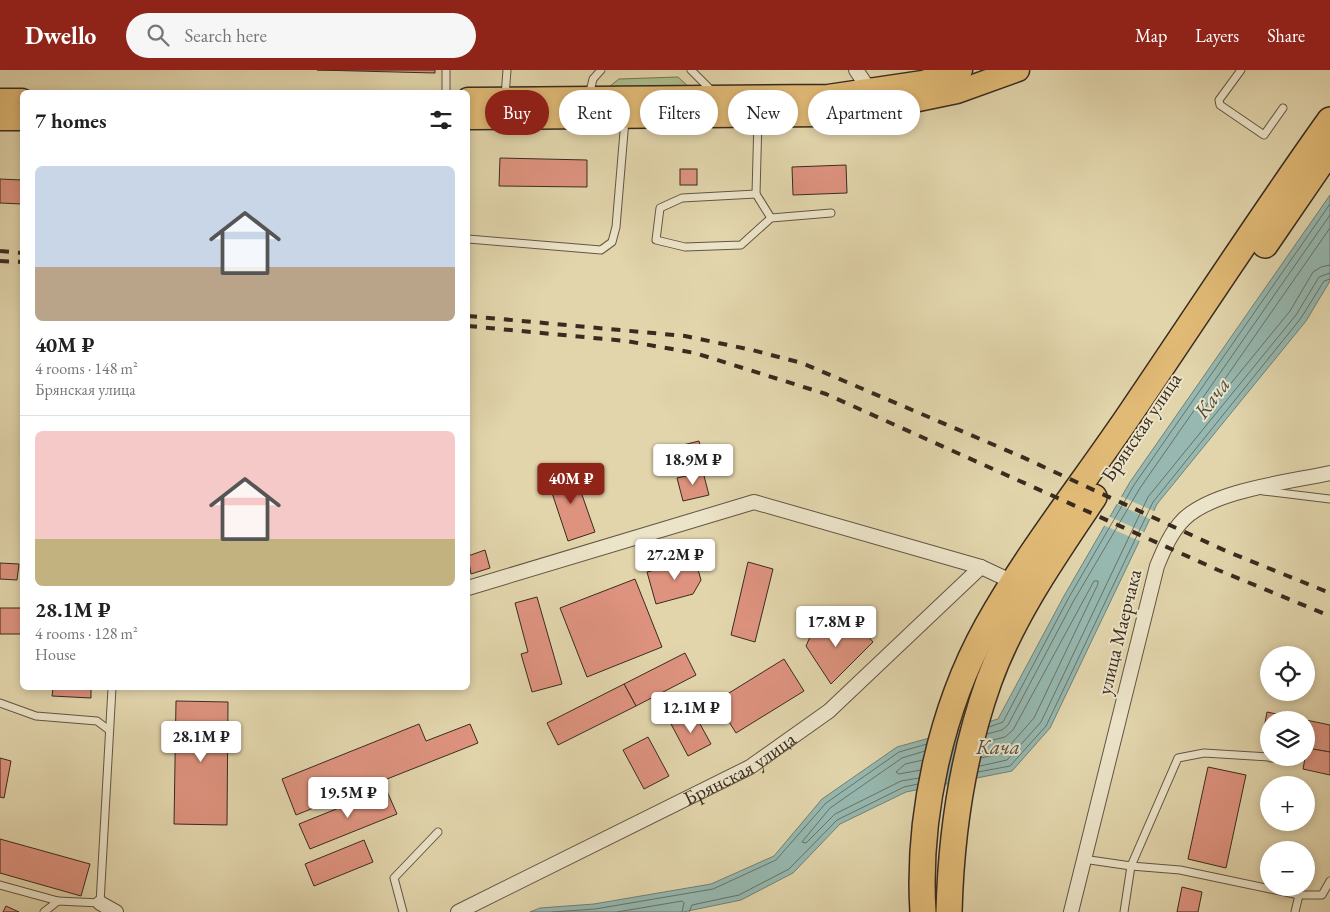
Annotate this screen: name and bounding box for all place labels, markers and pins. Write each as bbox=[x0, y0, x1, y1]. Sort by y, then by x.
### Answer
pin: 18.9M ₽ bbox=[647, 444, 739, 486]
pin: 40M ₽ bbox=[536, 462, 606, 505]
pin: 27.2M ₽ bbox=[629, 538, 721, 581]
pin: 17.8M ₽ bbox=[790, 606, 882, 648]
pin: 12.1M ₽ bbox=[645, 692, 737, 734]
pin: 28.1M ₽ bbox=[155, 720, 247, 763]
pin: 19.5M ₽ bbox=[302, 776, 394, 819]

